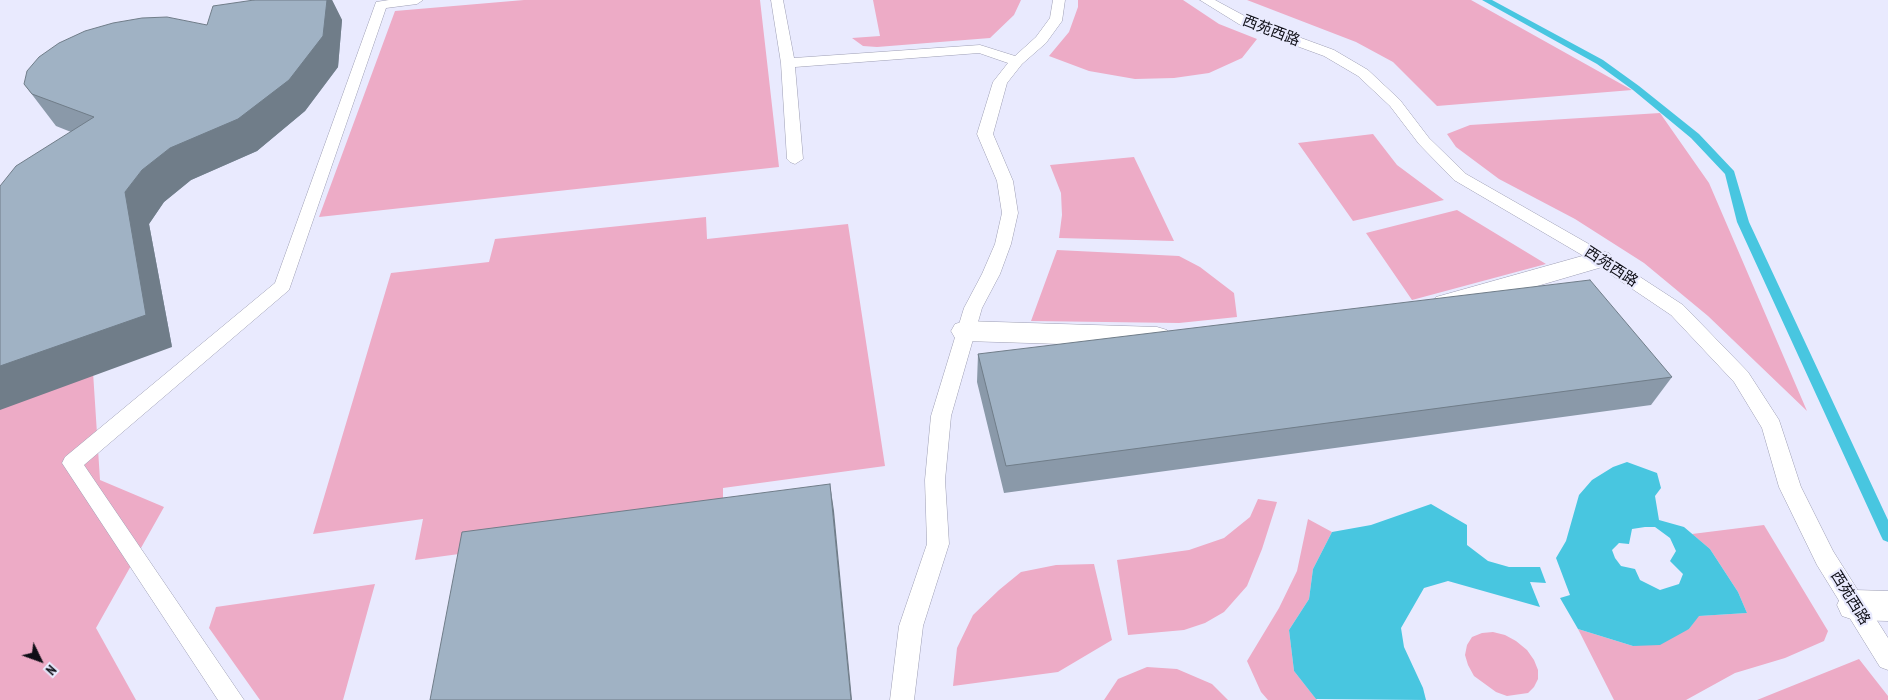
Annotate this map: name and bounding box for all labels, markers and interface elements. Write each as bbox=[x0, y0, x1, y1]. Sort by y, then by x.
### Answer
street label: 西苑西路 bbox=[1240, 12, 1302, 50]
street label: 西苑西路 bbox=[1581, 243, 1641, 291]
street label: 西苑西路 bbox=[1826, 568, 1874, 628]
north arrow bbox=[15, 635, 65, 685]
text: N bbox=[42, 661, 60, 679]

